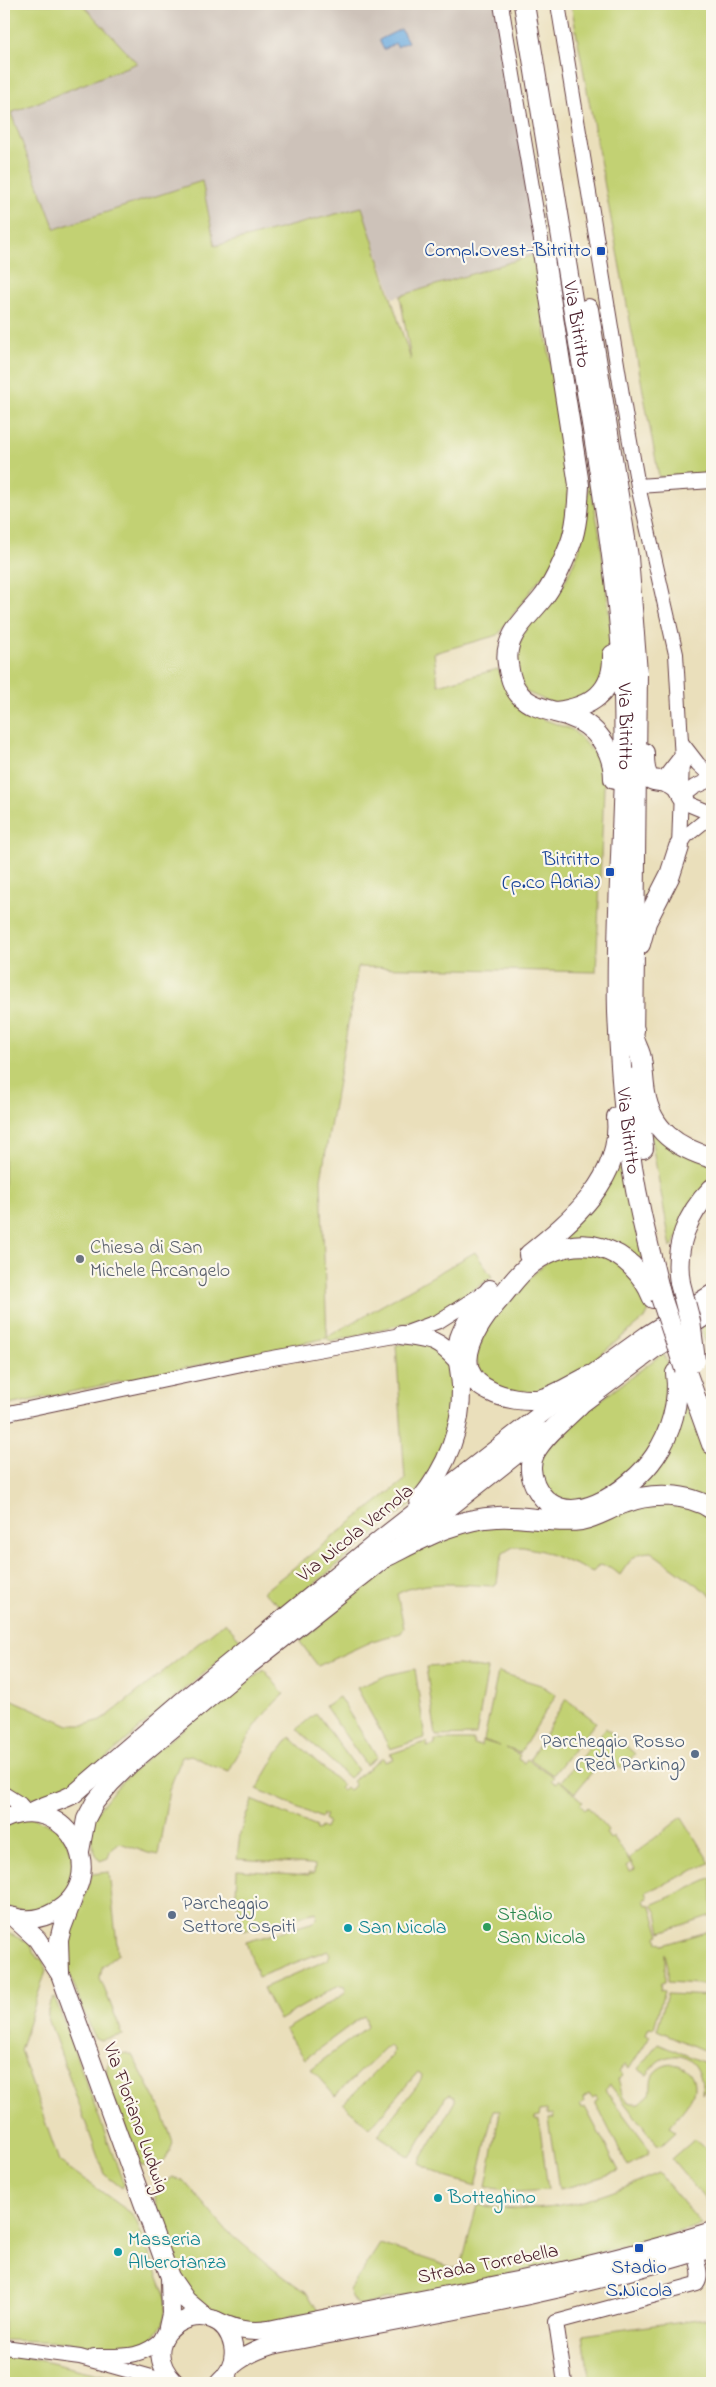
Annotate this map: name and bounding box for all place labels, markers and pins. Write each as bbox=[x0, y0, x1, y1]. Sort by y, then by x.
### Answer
place label: Compl.Ovest-Bitritto bbox=[424, 237, 591, 266]
marker: Compl.Ovest-Bitritto bbox=[595, 245, 607, 257]
place label: Bitritto (p.co Adria) bbox=[502, 846, 600, 898]
marker: Bitritto (p.co Adria) bbox=[604, 866, 616, 878]
place label: Chiesa di San Michele Arcangelo bbox=[90, 1234, 230, 1287]
marker: Chiesa di San Michele Arcangelo bbox=[74, 1253, 86, 1265]
place label: Parcheggio Rosso (Red Parking) bbox=[541, 1728, 685, 1781]
marker: Parcheggio Rosso (Red Parking) bbox=[689, 1748, 701, 1760]
place label: Parcheggio Settore Ospiti bbox=[182, 1890, 296, 1942]
place label: Stadio San Nicola bbox=[497, 1901, 585, 1953]
marker: Parcheggio Settore Ospiti bbox=[166, 1909, 178, 1921]
place label: San Nicola bbox=[358, 1914, 446, 1943]
marker: Stadio San Nicola bbox=[481, 1921, 493, 1933]
marker: San Nicola bbox=[342, 1922, 354, 1934]
place label: Botteghino bbox=[447, 2184, 536, 2214]
marker: Botteghino bbox=[432, 2192, 444, 2204]
place label: Masseria Alberotanza bbox=[128, 2226, 226, 2278]
marker: Stadio S.Nicola bbox=[633, 2242, 645, 2254]
marker: Masseria Alberotanza bbox=[112, 2246, 124, 2258]
place label: Stadio S.Nicola bbox=[606, 2254, 672, 2306]

